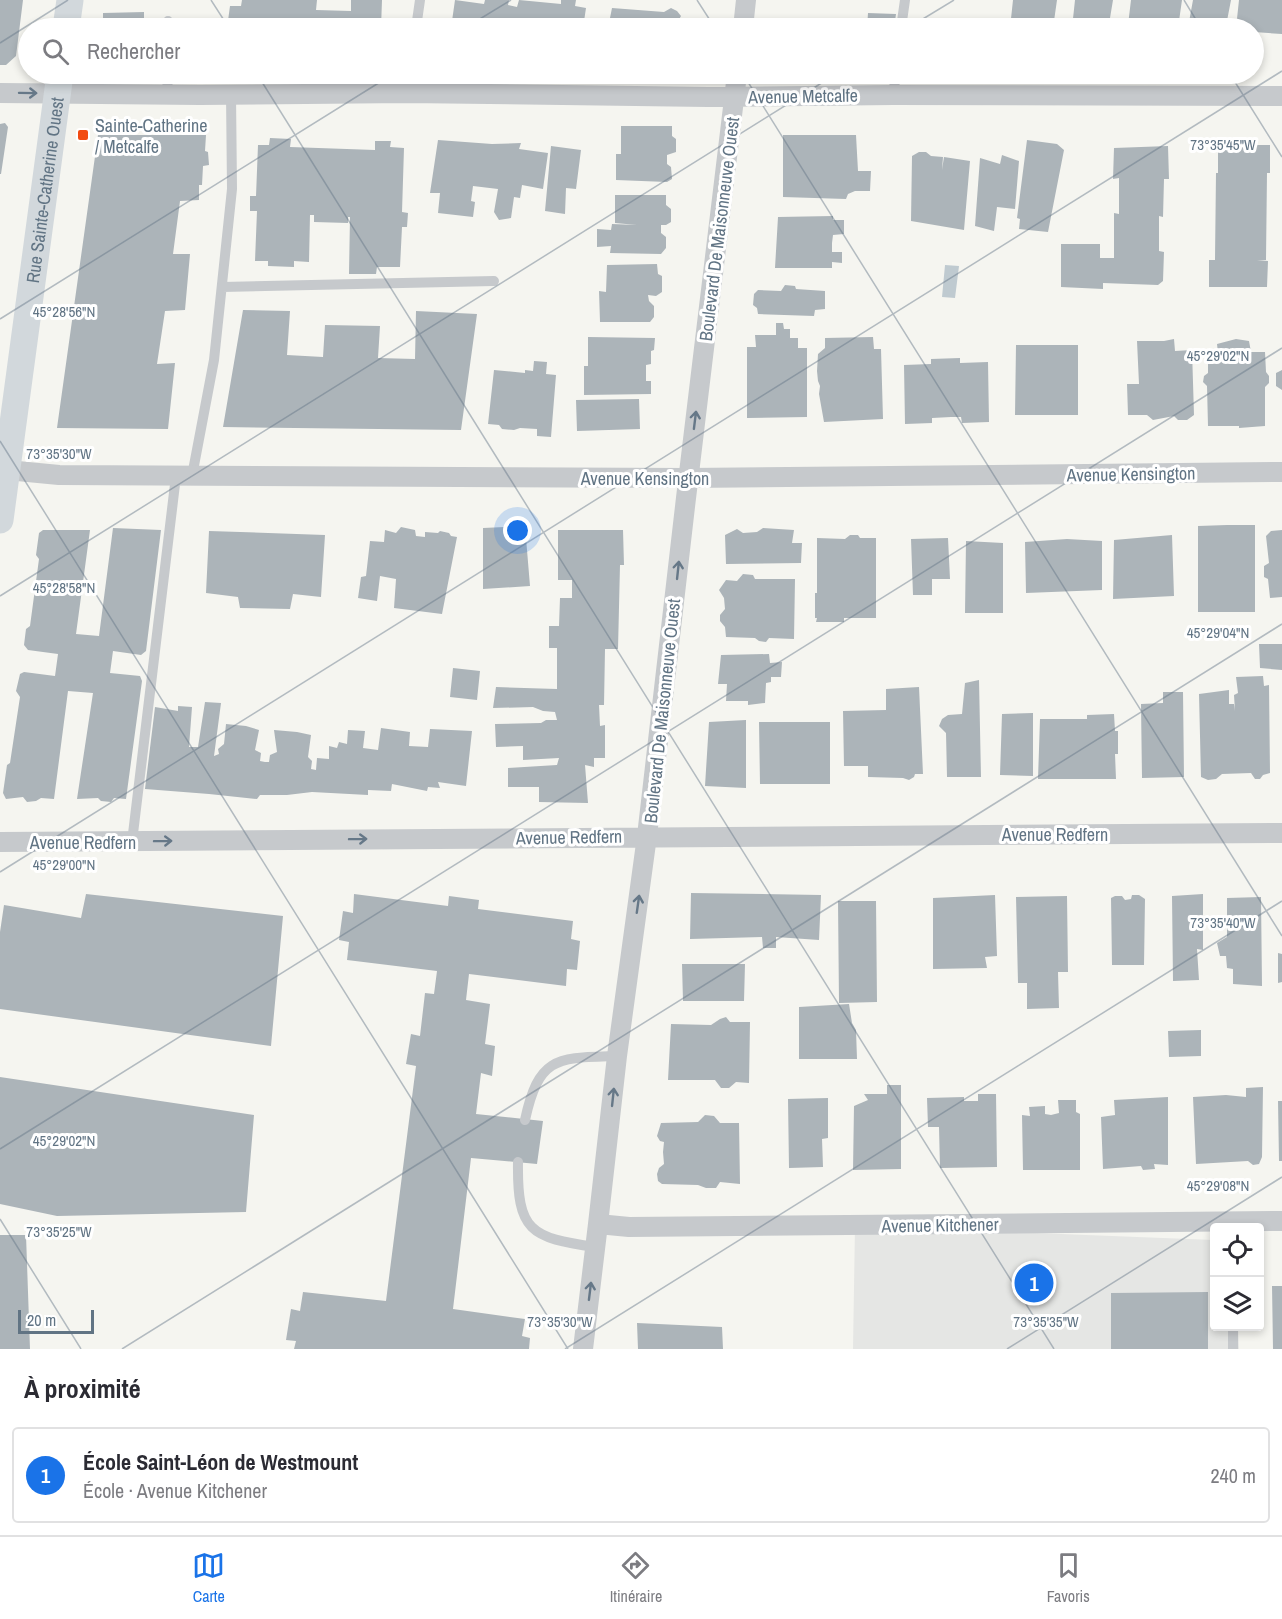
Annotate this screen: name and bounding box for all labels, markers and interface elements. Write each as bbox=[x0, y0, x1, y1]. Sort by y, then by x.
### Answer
search box bbox=[18, 18, 1264, 84]
icon: search bbox=[39, 35, 72, 68]
text: Rechercher bbox=[87, 36, 180, 66]
street label: Avenue Metcalfe bbox=[747, 83, 858, 109]
one-way arrow bbox=[18, 88, 38, 99]
street label: Rue Sainte-Catherine Ouest bbox=[20, 96, 69, 284]
place label: Sainte-Catherine / Metcalfe bbox=[95, 113, 207, 159]
street label: Boulevard De Maisonneuve Ouest bbox=[693, 115, 745, 343]
marker: Sainte-Catherine / Metcalfe bbox=[76, 128, 90, 142]
text: 73°35'45"W bbox=[1190, 134, 1256, 155]
text: 45°28'56"N bbox=[33, 301, 95, 322]
text: 45°29'02"N bbox=[1187, 345, 1249, 366]
one-way arrow bbox=[690, 411, 701, 431]
text: 73°35'30"W bbox=[26, 443, 92, 464]
street label: Avenue Kensington bbox=[1065, 460, 1196, 488]
street label: Avenue Kensington bbox=[580, 466, 709, 491]
your location bbox=[503, 516, 532, 545]
one-way arrow bbox=[673, 560, 684, 580]
text: 45°28'58"N bbox=[33, 577, 95, 598]
street label: Boulevard De Maisonneuve Ouest bbox=[638, 597, 686, 825]
text: 45°29'04"N bbox=[1187, 622, 1249, 643]
street label: Avenue Redfern bbox=[1001, 822, 1108, 847]
street label: Avenue Redfern bbox=[515, 824, 622, 850]
street label: Avenue Redfern bbox=[29, 830, 136, 855]
one-way arrow bbox=[348, 834, 368, 845]
one-way arrow bbox=[153, 835, 173, 847]
text: 45°29'00"N bbox=[33, 854, 95, 875]
one-way arrow bbox=[632, 895, 643, 914]
text: 73°35'40"W bbox=[1190, 912, 1256, 933]
one-way arrow bbox=[607, 1088, 618, 1108]
text: 45°29'02"N bbox=[33, 1130, 95, 1151]
text: 45°29'08"N bbox=[1187, 1175, 1249, 1196]
street label: Avenue Kitchener bbox=[880, 1211, 999, 1239]
text: 73°35'25"W bbox=[26, 1221, 92, 1242]
map controls bbox=[1210, 1223, 1264, 1331]
button: locate bbox=[1210, 1223, 1264, 1277]
pin: 1 bbox=[1014, 1260, 1054, 1306]
button: layers bbox=[1210, 1277, 1264, 1331]
one-way arrow bbox=[585, 1282, 596, 1301]
scale bar bbox=[18, 1307, 94, 1334]
text: 20 m bbox=[27, 1309, 56, 1331]
text: 73°35'30"W bbox=[527, 1311, 593, 1332]
text: 73°35'35"W bbox=[1013, 1311, 1079, 1332]
text: À proximité bbox=[24, 1371, 141, 1406]
text: École Saint-Léon de Westmount bbox=[83, 1447, 358, 1477]
text: 1 bbox=[41, 1462, 50, 1489]
text: 240 m bbox=[1210, 1462, 1256, 1489]
text: École · Avenue Kitchener bbox=[83, 1477, 267, 1504]
tab: Carte bbox=[192, 1549, 225, 1607]
tab: Itinéraire bbox=[610, 1549, 662, 1607]
tab: Favoris bbox=[1047, 1549, 1090, 1607]

